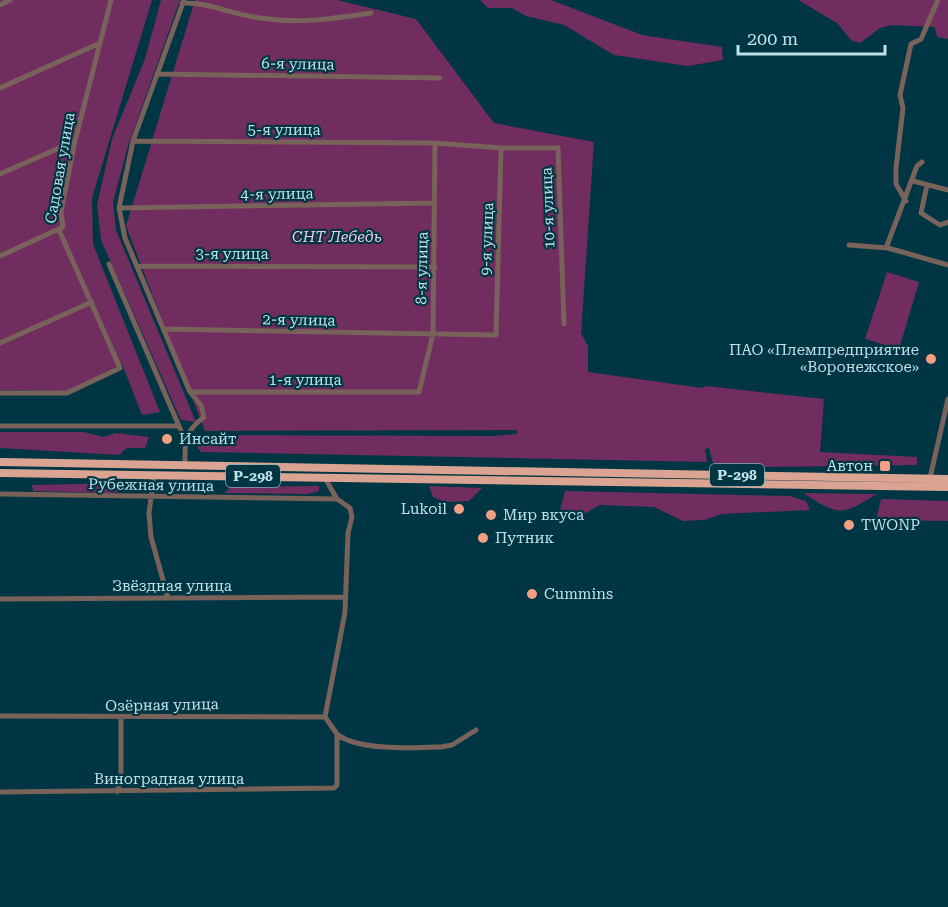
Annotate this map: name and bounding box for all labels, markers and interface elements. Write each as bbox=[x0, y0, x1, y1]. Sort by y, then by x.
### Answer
scale bar bbox=[738, 18, 885, 56]
text: 200 m bbox=[747, 28, 798, 49]
street label: 6-я улица bbox=[261, 54, 335, 74]
street label: Садовая улица bbox=[41, 111, 79, 225]
street label: 5-я улица bbox=[247, 121, 321, 139]
street label: 10-я улица bbox=[538, 167, 558, 249]
street label: 4-я улица bbox=[240, 184, 314, 204]
street label: 9-я улица bbox=[477, 202, 497, 276]
park label: СНТ Лебедь bbox=[292, 228, 382, 246]
street label: 8-я улица bbox=[412, 231, 432, 305]
street label: 3-я улица bbox=[195, 245, 269, 263]
street label: 2-я улица bbox=[262, 310, 336, 330]
place label: ПАО «Племпредприятие «Воронежское» bbox=[729, 341, 919, 376]
marker: ПАО «Племпредприятие «Воронежское» bbox=[924, 352, 938, 366]
street label: 1-я улица bbox=[268, 371, 342, 389]
place label: Инсайт bbox=[179, 430, 237, 448]
marker: Инсайт bbox=[160, 432, 174, 446]
place label: Автон bbox=[827, 457, 873, 475]
marker: Автон bbox=[878, 459, 892, 473]
road number: Р-298 bbox=[710, 464, 764, 486]
road number: Р-298 bbox=[226, 465, 280, 487]
street label: Рубежная улица bbox=[88, 475, 214, 495]
place label: Lukoil bbox=[401, 500, 447, 518]
marker: Lukoil bbox=[452, 502, 466, 516]
place label: Мир вкуса bbox=[503, 506, 584, 524]
marker: Мир вкуса bbox=[484, 508, 498, 522]
place label: TWONP bbox=[861, 516, 920, 534]
marker: TWONP bbox=[842, 518, 856, 532]
place label: Путник bbox=[495, 529, 554, 547]
marker: Путник bbox=[476, 531, 490, 545]
street label: Звёздная улица bbox=[112, 577, 232, 595]
place label: Cummins bbox=[544, 585, 613, 603]
marker: Cummins bbox=[525, 587, 539, 601]
street label: Озёрная улица bbox=[105, 695, 219, 715]
street label: Виноградная улица bbox=[94, 770, 244, 788]

